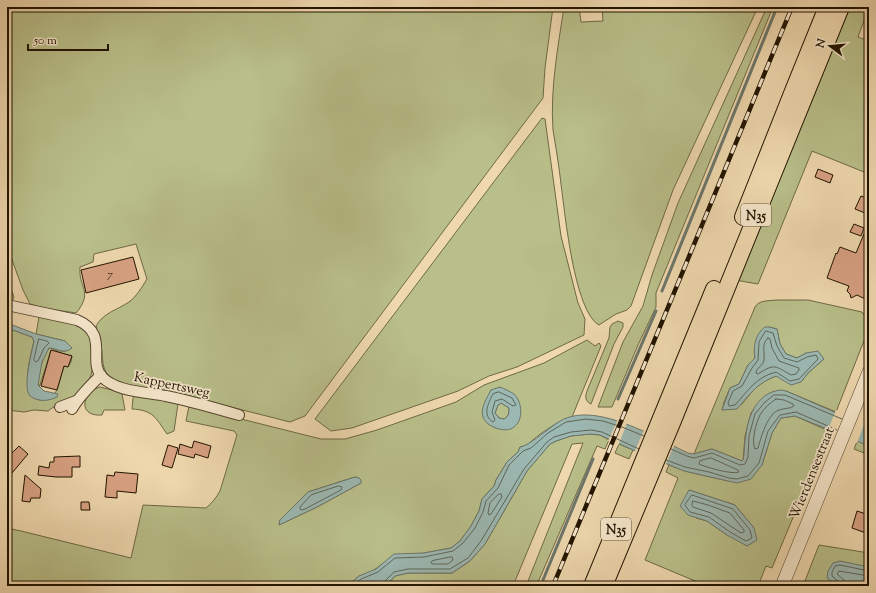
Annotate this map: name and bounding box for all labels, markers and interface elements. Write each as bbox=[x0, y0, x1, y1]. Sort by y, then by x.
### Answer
scale bar bbox=[28, 26, 108, 52]
north arrow bbox=[810, 26, 850, 66]
text: 50 m bbox=[33, 32, 57, 50]
text: N bbox=[812, 37, 830, 51]
road number: N35 bbox=[741, 204, 771, 226]
house number: 7 bbox=[107, 266, 113, 284]
street label: Kappertsweg bbox=[132, 368, 212, 404]
street label: Wierdensestraat bbox=[785, 424, 841, 523]
road number: N35 bbox=[601, 518, 631, 540]

